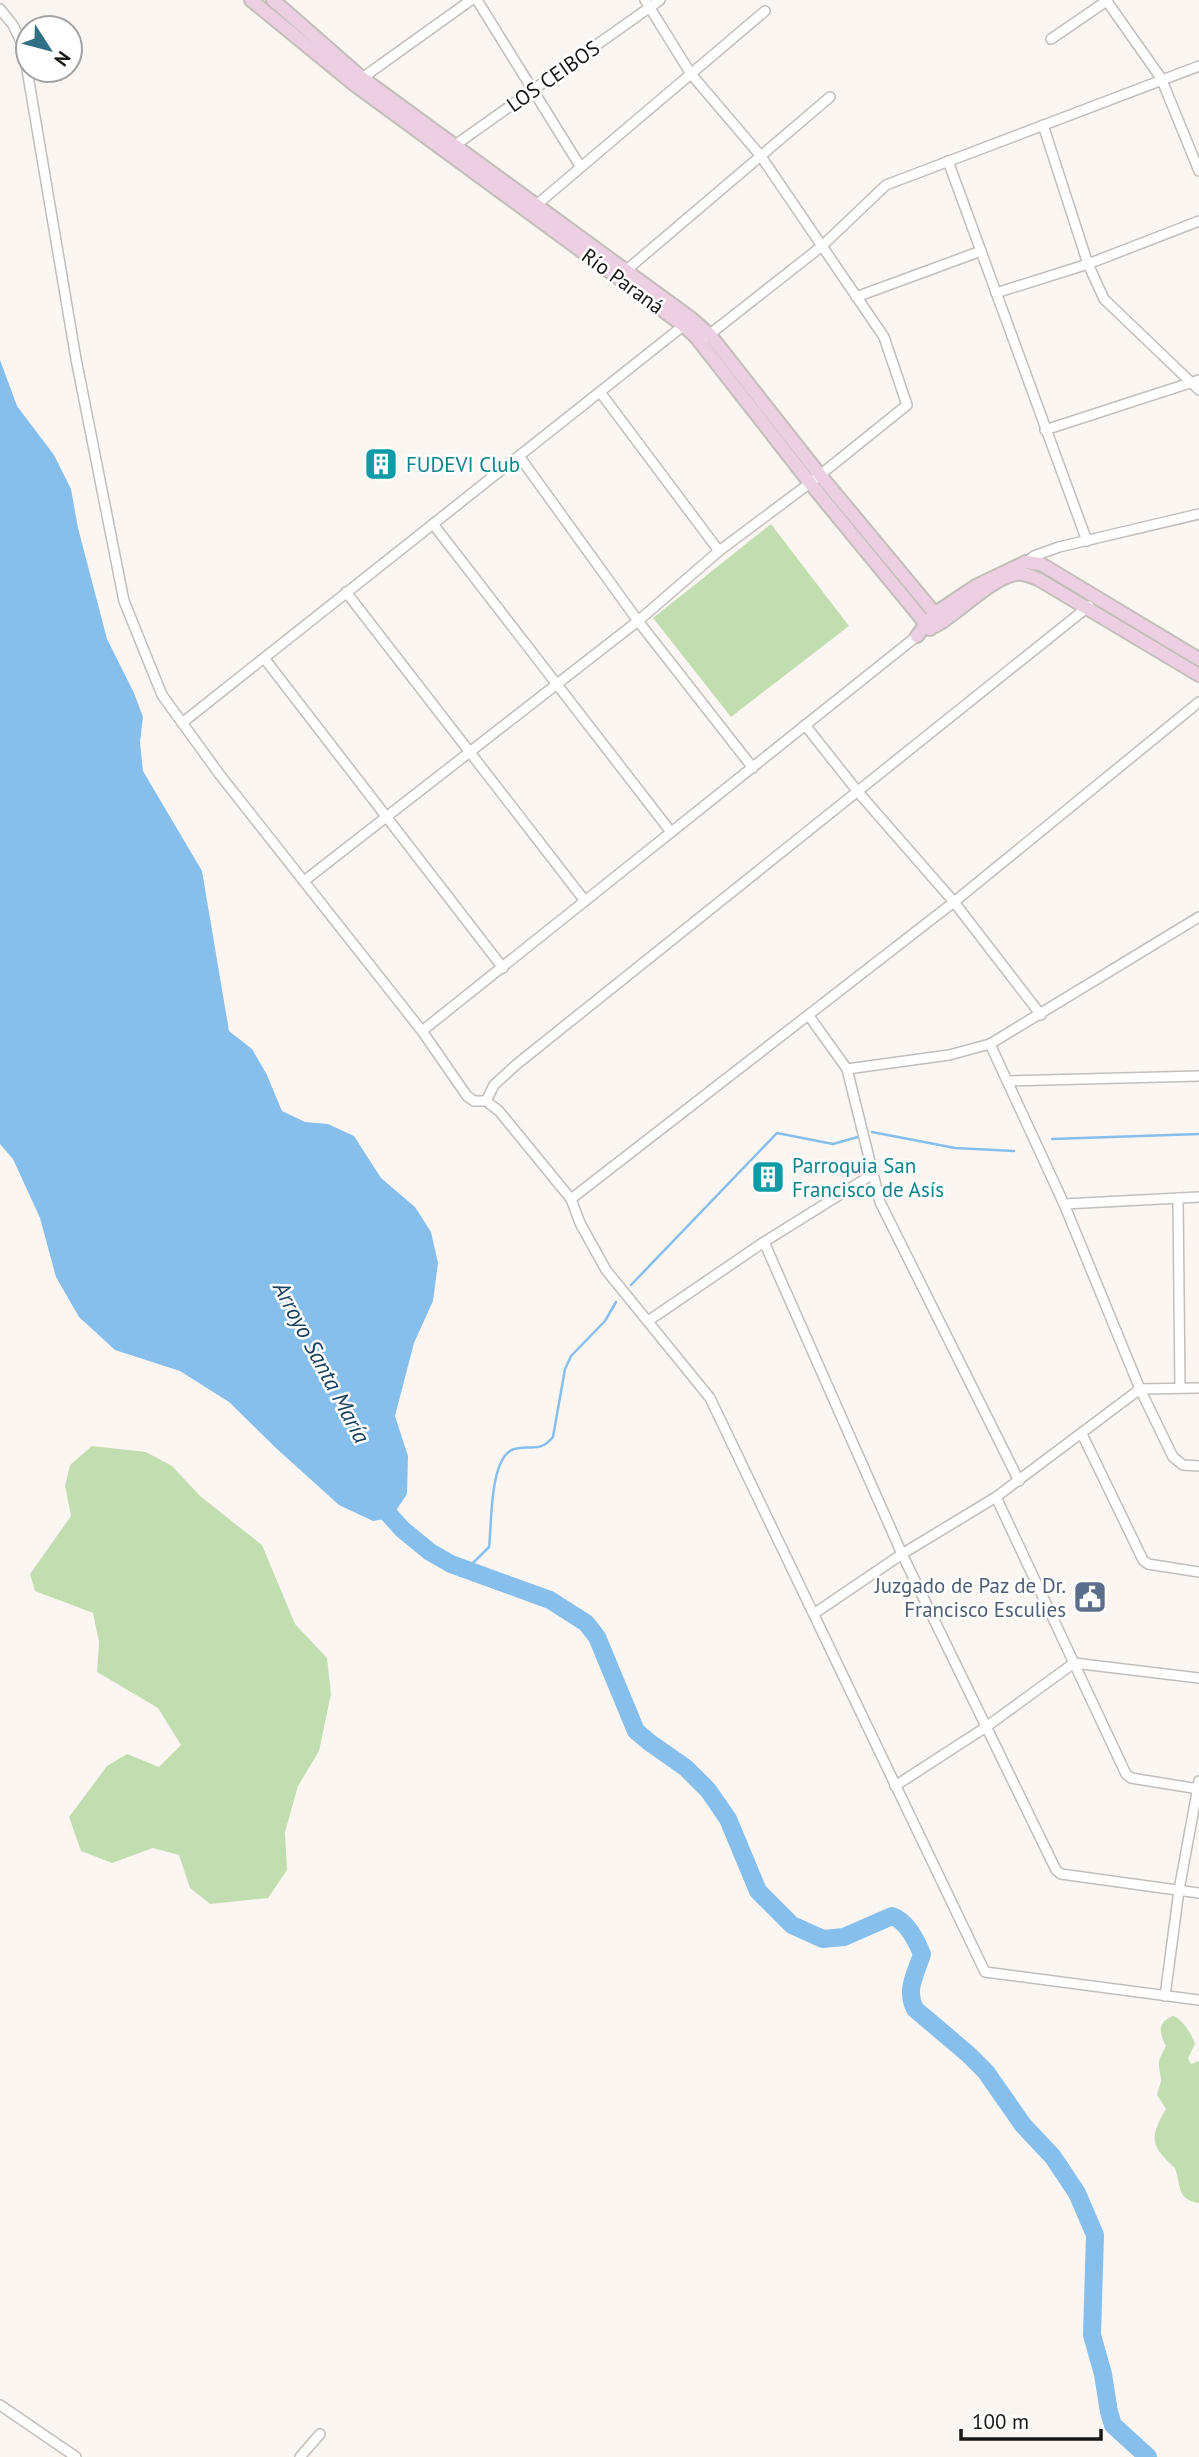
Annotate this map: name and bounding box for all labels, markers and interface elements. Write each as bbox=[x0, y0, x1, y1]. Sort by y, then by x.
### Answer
north arrow bbox=[14, 14, 84, 84]
street label: LOS CEIBOS bbox=[501, 34, 605, 118]
text: N bbox=[49, 47, 76, 71]
street label: Río Paraná bbox=[576, 242, 670, 320]
building icon: FUDEVI Club bbox=[362, 445, 400, 483]
place label: FUDEVI Club bbox=[406, 451, 520, 478]
place label: Parroquia San Francisco de Asís bbox=[792, 1152, 944, 1203]
building icon: Parroquia San Francisco de Asís bbox=[749, 1158, 787, 1196]
water label: Arroyo Santa María bbox=[267, 1275, 377, 1448]
place label: Juzgado de Paz de Dr. Francisco Esculies bbox=[874, 1572, 1066, 1623]
public building icon: Juzgado de Paz de Dr. Francisco Esculies bbox=[1071, 1578, 1109, 1616]
scale bar bbox=[961, 2398, 1101, 2442]
text: 100 m bbox=[972, 2408, 1029, 2435]

